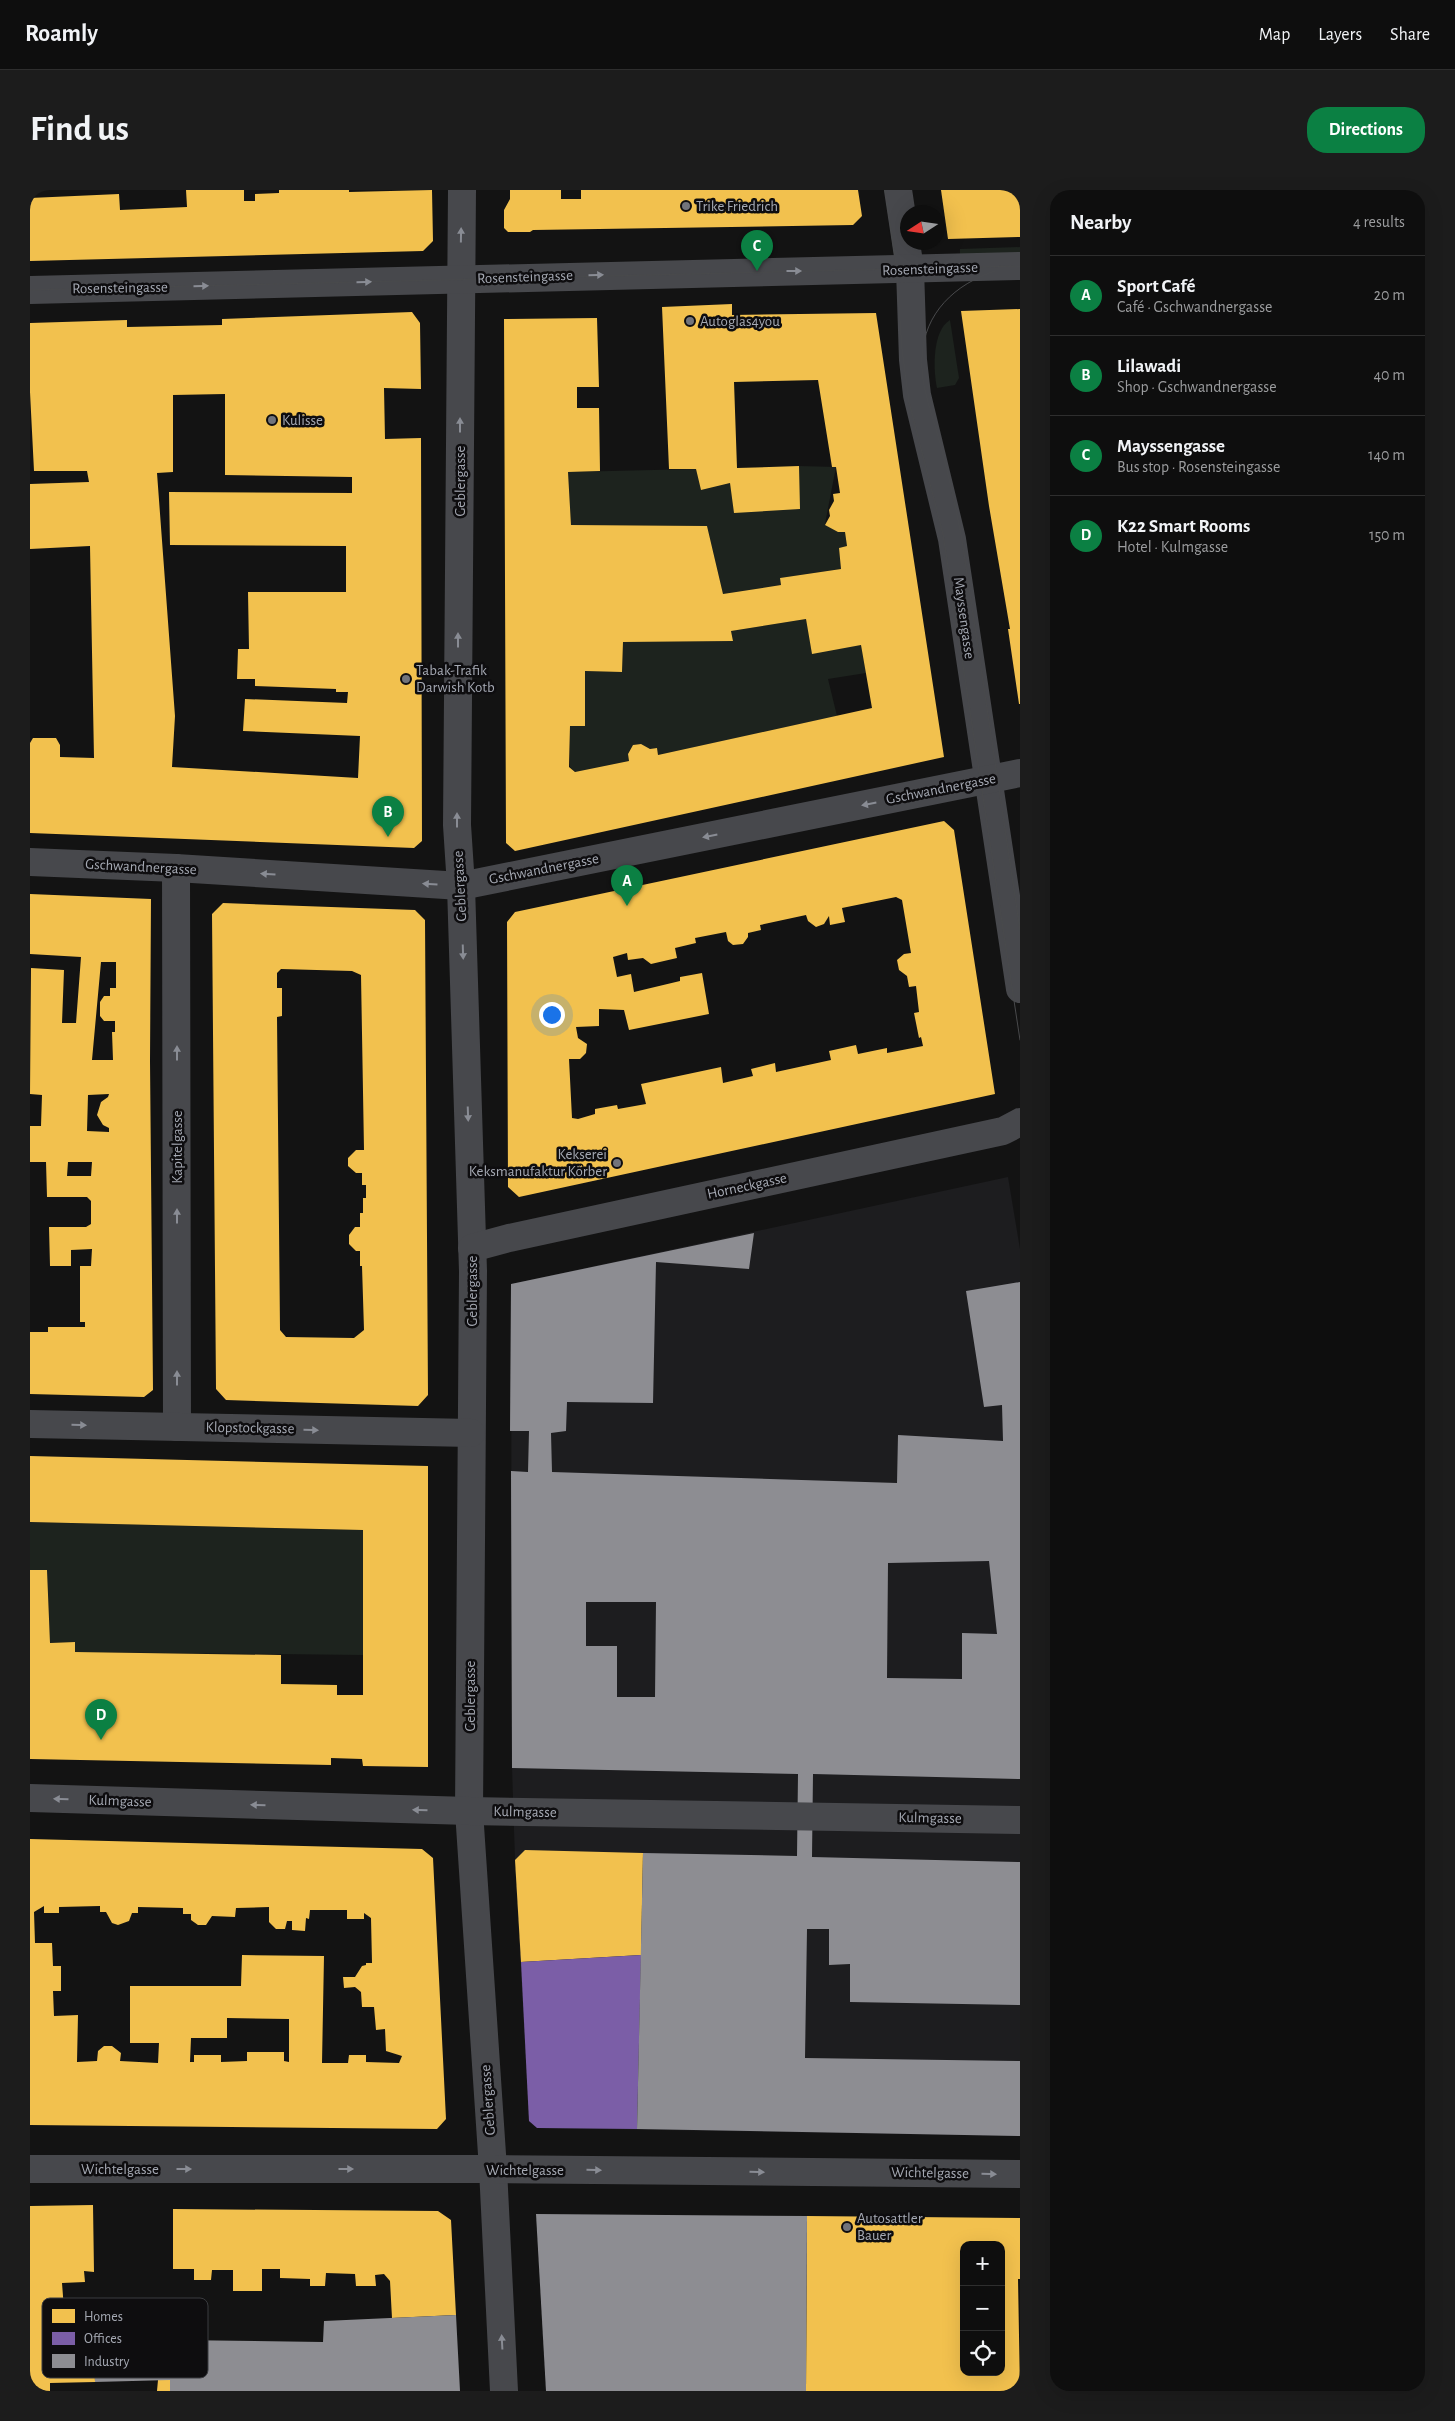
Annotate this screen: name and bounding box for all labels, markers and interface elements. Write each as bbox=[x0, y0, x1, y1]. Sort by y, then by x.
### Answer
text: Roamly bbox=[25, 22, 98, 46]
text: Map bbox=[1259, 26, 1290, 44]
text: Layers bbox=[1318, 26, 1362, 44]
text: Share bbox=[1390, 26, 1430, 44]
button: Directions bbox=[1307, 107, 1425, 153]
text: Find us bbox=[30, 112, 129, 147]
place label: Trike Friedrich bbox=[696, 199, 778, 214]
marker: Trike Friedrich bbox=[680, 200, 692, 212]
north arrow bbox=[900, 205, 945, 250]
text: Nearby bbox=[1070, 212, 1131, 233]
text: 4 results bbox=[1353, 214, 1405, 230]
one-way arrow bbox=[457, 226, 465, 242]
pin: C bbox=[741, 230, 773, 271]
street label: Rosensteingasse bbox=[882, 260, 978, 278]
one-way arrow bbox=[786, 267, 802, 275]
street label: Rosensteingasse bbox=[477, 268, 573, 286]
one-way arrow bbox=[588, 271, 604, 279]
text: Sport Café bbox=[1117, 277, 1195, 296]
one-way arrow bbox=[356, 278, 372, 286]
street label: Rosensteingasse bbox=[72, 280, 168, 296]
one-way arrow bbox=[193, 282, 209, 290]
text: A bbox=[1081, 287, 1091, 303]
text: 20 m bbox=[1374, 287, 1405, 303]
text: Café · Gschwandnergasse bbox=[1117, 299, 1272, 315]
place label: Autoglas4you bbox=[700, 314, 780, 329]
marker: Autoglas4you bbox=[684, 315, 696, 327]
text: Lilawadi bbox=[1117, 357, 1181, 376]
text: B bbox=[1081, 367, 1091, 383]
text: 40 m bbox=[1373, 367, 1405, 383]
text: Shop · Gschwandnergasse bbox=[1117, 379, 1277, 395]
place label: Kulisse bbox=[282, 413, 323, 428]
marker: Kulisse bbox=[266, 414, 278, 426]
one-way arrow bbox=[456, 416, 464, 432]
text: Mayssengasse bbox=[1117, 437, 1225, 456]
street label: Geblergasse bbox=[453, 445, 468, 516]
text: C bbox=[1082, 447, 1090, 463]
text: 140 m bbox=[1368, 447, 1405, 463]
text: Bus stop · Rosensteingasse bbox=[1117, 459, 1280, 475]
text: K22 Smart Rooms bbox=[1117, 517, 1250, 536]
text: D bbox=[1081, 527, 1091, 543]
text: 150 m bbox=[1369, 527, 1405, 543]
text: Hotel · Kulmgasse bbox=[1117, 539, 1228, 555]
street label: Mayssengasse bbox=[951, 576, 977, 660]
one-way arrow bbox=[454, 631, 462, 647]
place label: Tabak-Trafik Darwish Kotb bbox=[416, 663, 495, 695]
marker: Tabak-Trafik Darwish Kotb bbox=[400, 673, 412, 685]
street label: Gschwandnergasse bbox=[885, 771, 997, 807]
pin: B bbox=[372, 796, 404, 837]
one-way arrow bbox=[861, 800, 877, 808]
one-way arrow bbox=[453, 811, 461, 827]
one-way arrow bbox=[702, 832, 718, 840]
street label: Geblergasse bbox=[451, 850, 469, 922]
street label: Gschwandnergasse bbox=[488, 851, 600, 887]
street label: Gschwandnergasse bbox=[85, 857, 197, 877]
pin: A bbox=[611, 865, 643, 906]
one-way arrow bbox=[260, 869, 276, 877]
one-way arrow bbox=[422, 879, 438, 887]
one-way arrow bbox=[460, 944, 468, 960]
your location bbox=[539, 1002, 565, 1028]
one-way arrow bbox=[173, 1045, 181, 1061]
one-way arrow bbox=[464, 1107, 472, 1123]
street label: Kapitelgasse bbox=[170, 1110, 185, 1184]
place label: Kekserei Keksmanufaktur Körber bbox=[469, 1147, 607, 1179]
marker: Kekserei Keksmanufaktur Körber bbox=[611, 1157, 623, 1169]
street label: Horneckgasse bbox=[706, 1170, 788, 1202]
one-way arrow bbox=[173, 1207, 181, 1223]
street label: Geblergasse bbox=[465, 1255, 480, 1326]
one-way arrow bbox=[173, 1370, 181, 1386]
street label: Klopstockgasse bbox=[205, 1420, 295, 1436]
one-way arrow bbox=[71, 1421, 87, 1429]
one-way arrow bbox=[303, 1426, 319, 1434]
street label: Geblergasse bbox=[463, 1660, 478, 1731]
pin: D bbox=[85, 1699, 117, 1740]
street label: Kulmgasse bbox=[88, 1792, 152, 1810]
one-way arrow bbox=[52, 1795, 68, 1803]
one-way arrow bbox=[250, 1801, 266, 1809]
street label: Kulmgasse bbox=[493, 1804, 557, 1820]
one-way arrow bbox=[412, 1806, 428, 1814]
street label: Kulmgasse bbox=[898, 1810, 962, 1826]
street label: Geblergasse bbox=[478, 2064, 498, 2136]
street label: Wichtelgasse bbox=[81, 2162, 159, 2177]
street label: Wichtelgasse bbox=[486, 2163, 564, 2178]
one-way arrow bbox=[176, 2165, 192, 2173]
one-way arrow bbox=[338, 2165, 354, 2173]
street label: Wichtelgasse bbox=[891, 2165, 969, 2181]
one-way arrow bbox=[587, 2166, 603, 2174]
one-way arrow bbox=[749, 2168, 765, 2176]
one-way arrow bbox=[982, 2170, 998, 2178]
place label: Autosattler Bauer bbox=[857, 2211, 923, 2243]
marker: Autosattler Bauer bbox=[841, 2221, 853, 2233]
map controls bbox=[960, 2241, 1005, 2376]
button: + bbox=[960, 2241, 1005, 2286]
button: − bbox=[960, 2286, 1005, 2331]
legend bbox=[42, 2298, 208, 2378]
text: Homes bbox=[84, 2310, 123, 2324]
button: locate bbox=[960, 2331, 1005, 2376]
text: Offices bbox=[84, 2332, 122, 2346]
one-way arrow bbox=[498, 2334, 506, 2350]
text: Industry bbox=[84, 2355, 130, 2369]

